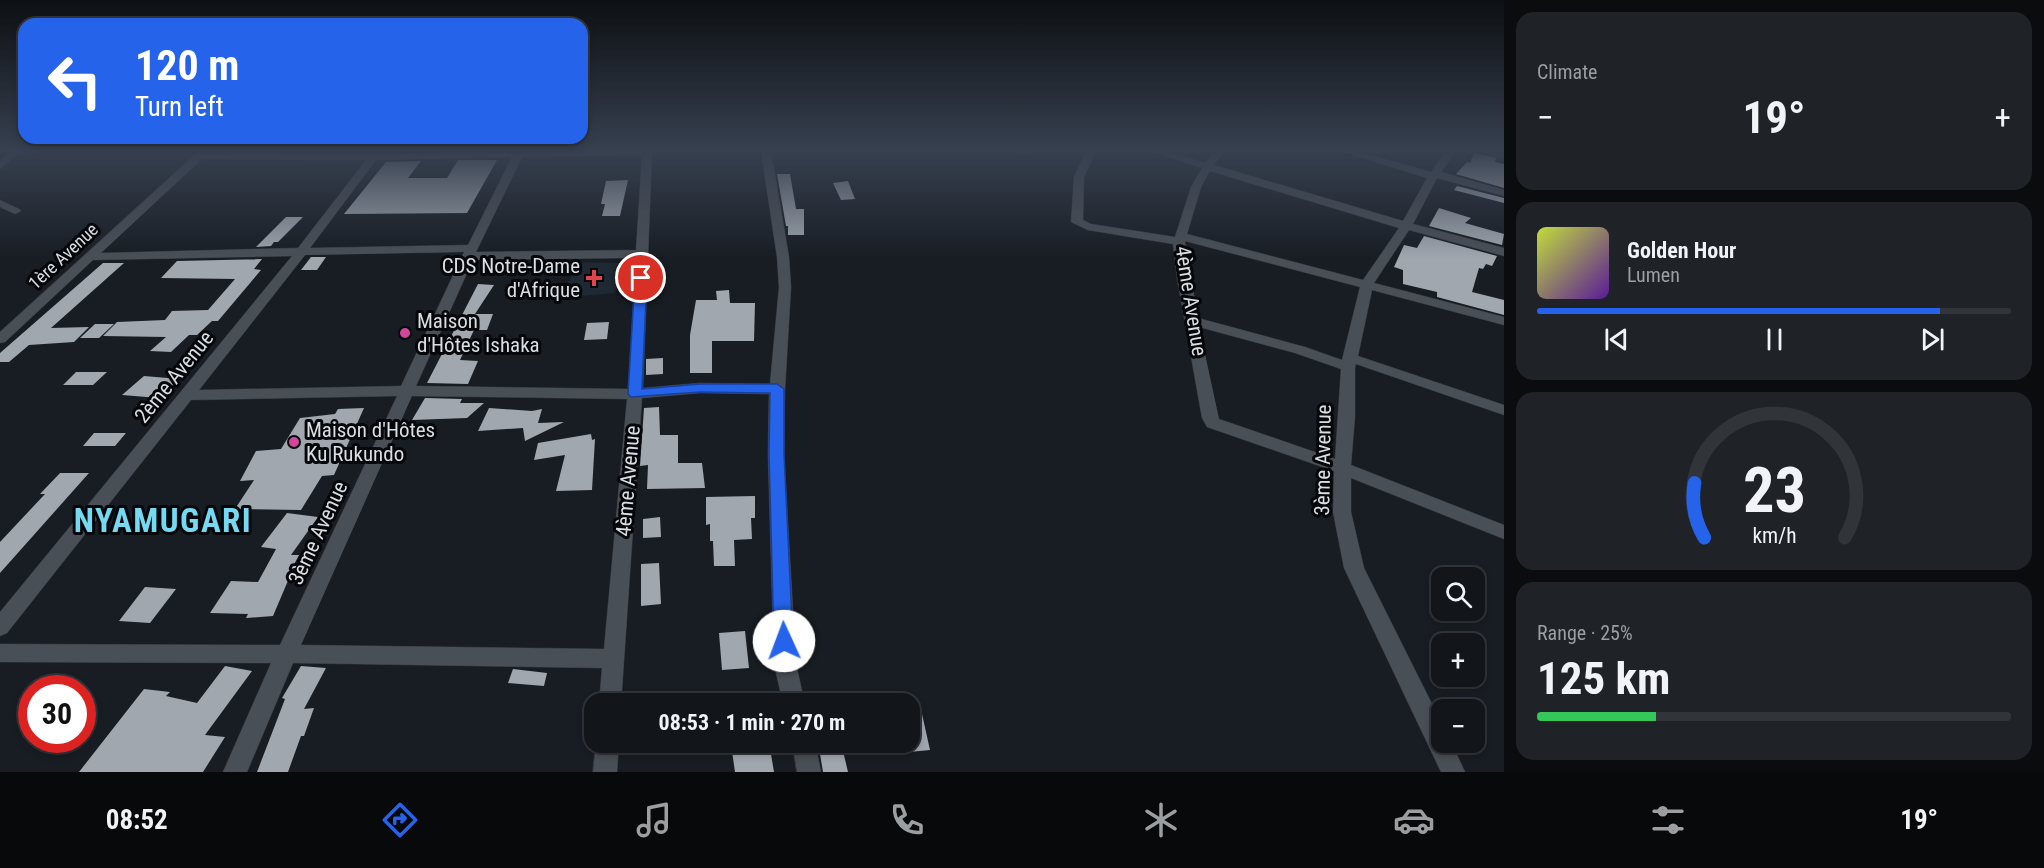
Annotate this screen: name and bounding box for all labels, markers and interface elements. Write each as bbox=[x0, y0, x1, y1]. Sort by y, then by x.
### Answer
text: 120 m bbox=[135, 41, 240, 90]
icon: left bbox=[36, 42, 114, 120]
text: Climate bbox=[1537, 60, 1597, 84]
text: Turn left bbox=[135, 91, 224, 123]
text: 19° bbox=[1743, 91, 1806, 144]
text: − bbox=[1537, 98, 1554, 137]
text: + bbox=[1995, 98, 2011, 137]
street label: 1ère Avenue bbox=[24, 219, 102, 293]
text: Golden Hour bbox=[1627, 238, 1736, 263]
street label: 4ème Avenue bbox=[1170, 244, 1212, 358]
pin bbox=[615, 252, 666, 303]
place label: CDS Notre-Dame d'Afrique bbox=[442, 254, 580, 302]
icon: arrive bbox=[624, 261, 657, 294]
text: Lumen bbox=[1627, 263, 1680, 287]
marker: CDS Notre-Dame d'Afrique bbox=[585, 269, 603, 287]
place label: Maison d'Hôtes Ishaka bbox=[417, 309, 540, 357]
icon: previous bbox=[1600, 323, 1633, 356]
icon: pause bbox=[1758, 323, 1791, 356]
icon: next bbox=[1916, 323, 1949, 356]
street label: 2ème Avenue bbox=[130, 326, 218, 428]
marker: Maison d'Hôtes Ishaka bbox=[398, 326, 412, 340]
street label: 3ème Avenue bbox=[1310, 404, 1336, 516]
place label: Maison d'Hôtes Ku Rukundo bbox=[306, 418, 435, 466]
street label: 4ème Avenue bbox=[611, 424, 645, 537]
marker: Maison d'Hôtes Ku Rukundo bbox=[287, 435, 301, 449]
text: 23 bbox=[1742, 454, 1806, 527]
street label: 3ème Avenue bbox=[284, 477, 352, 588]
district label: NYAMUGARI bbox=[74, 501, 252, 540]
text: km/h bbox=[1752, 523, 1796, 548]
map controls bbox=[1431, 567, 1485, 753]
button: search bbox=[1431, 567, 1485, 621]
position arrow bbox=[752, 609, 816, 673]
text: Range · 25% bbox=[1537, 621, 1633, 645]
button: + bbox=[1431, 633, 1485, 687]
text: 125 km bbox=[1537, 652, 1670, 705]
speed limit sign: 30 bbox=[18, 675, 96, 753]
button: − bbox=[1431, 699, 1485, 753]
text: 08:53 · 1 min · 270 m bbox=[659, 710, 845, 735]
icon: directions bbox=[379, 799, 421, 841]
icon: music bbox=[633, 799, 675, 841]
icon: phone bbox=[886, 799, 928, 841]
icon: climate bbox=[1140, 799, 1182, 841]
icon: car bbox=[1393, 799, 1435, 841]
icon: filters bbox=[1647, 799, 1689, 841]
text: 08:52 bbox=[106, 804, 168, 836]
text: 19° bbox=[1900, 804, 1938, 836]

